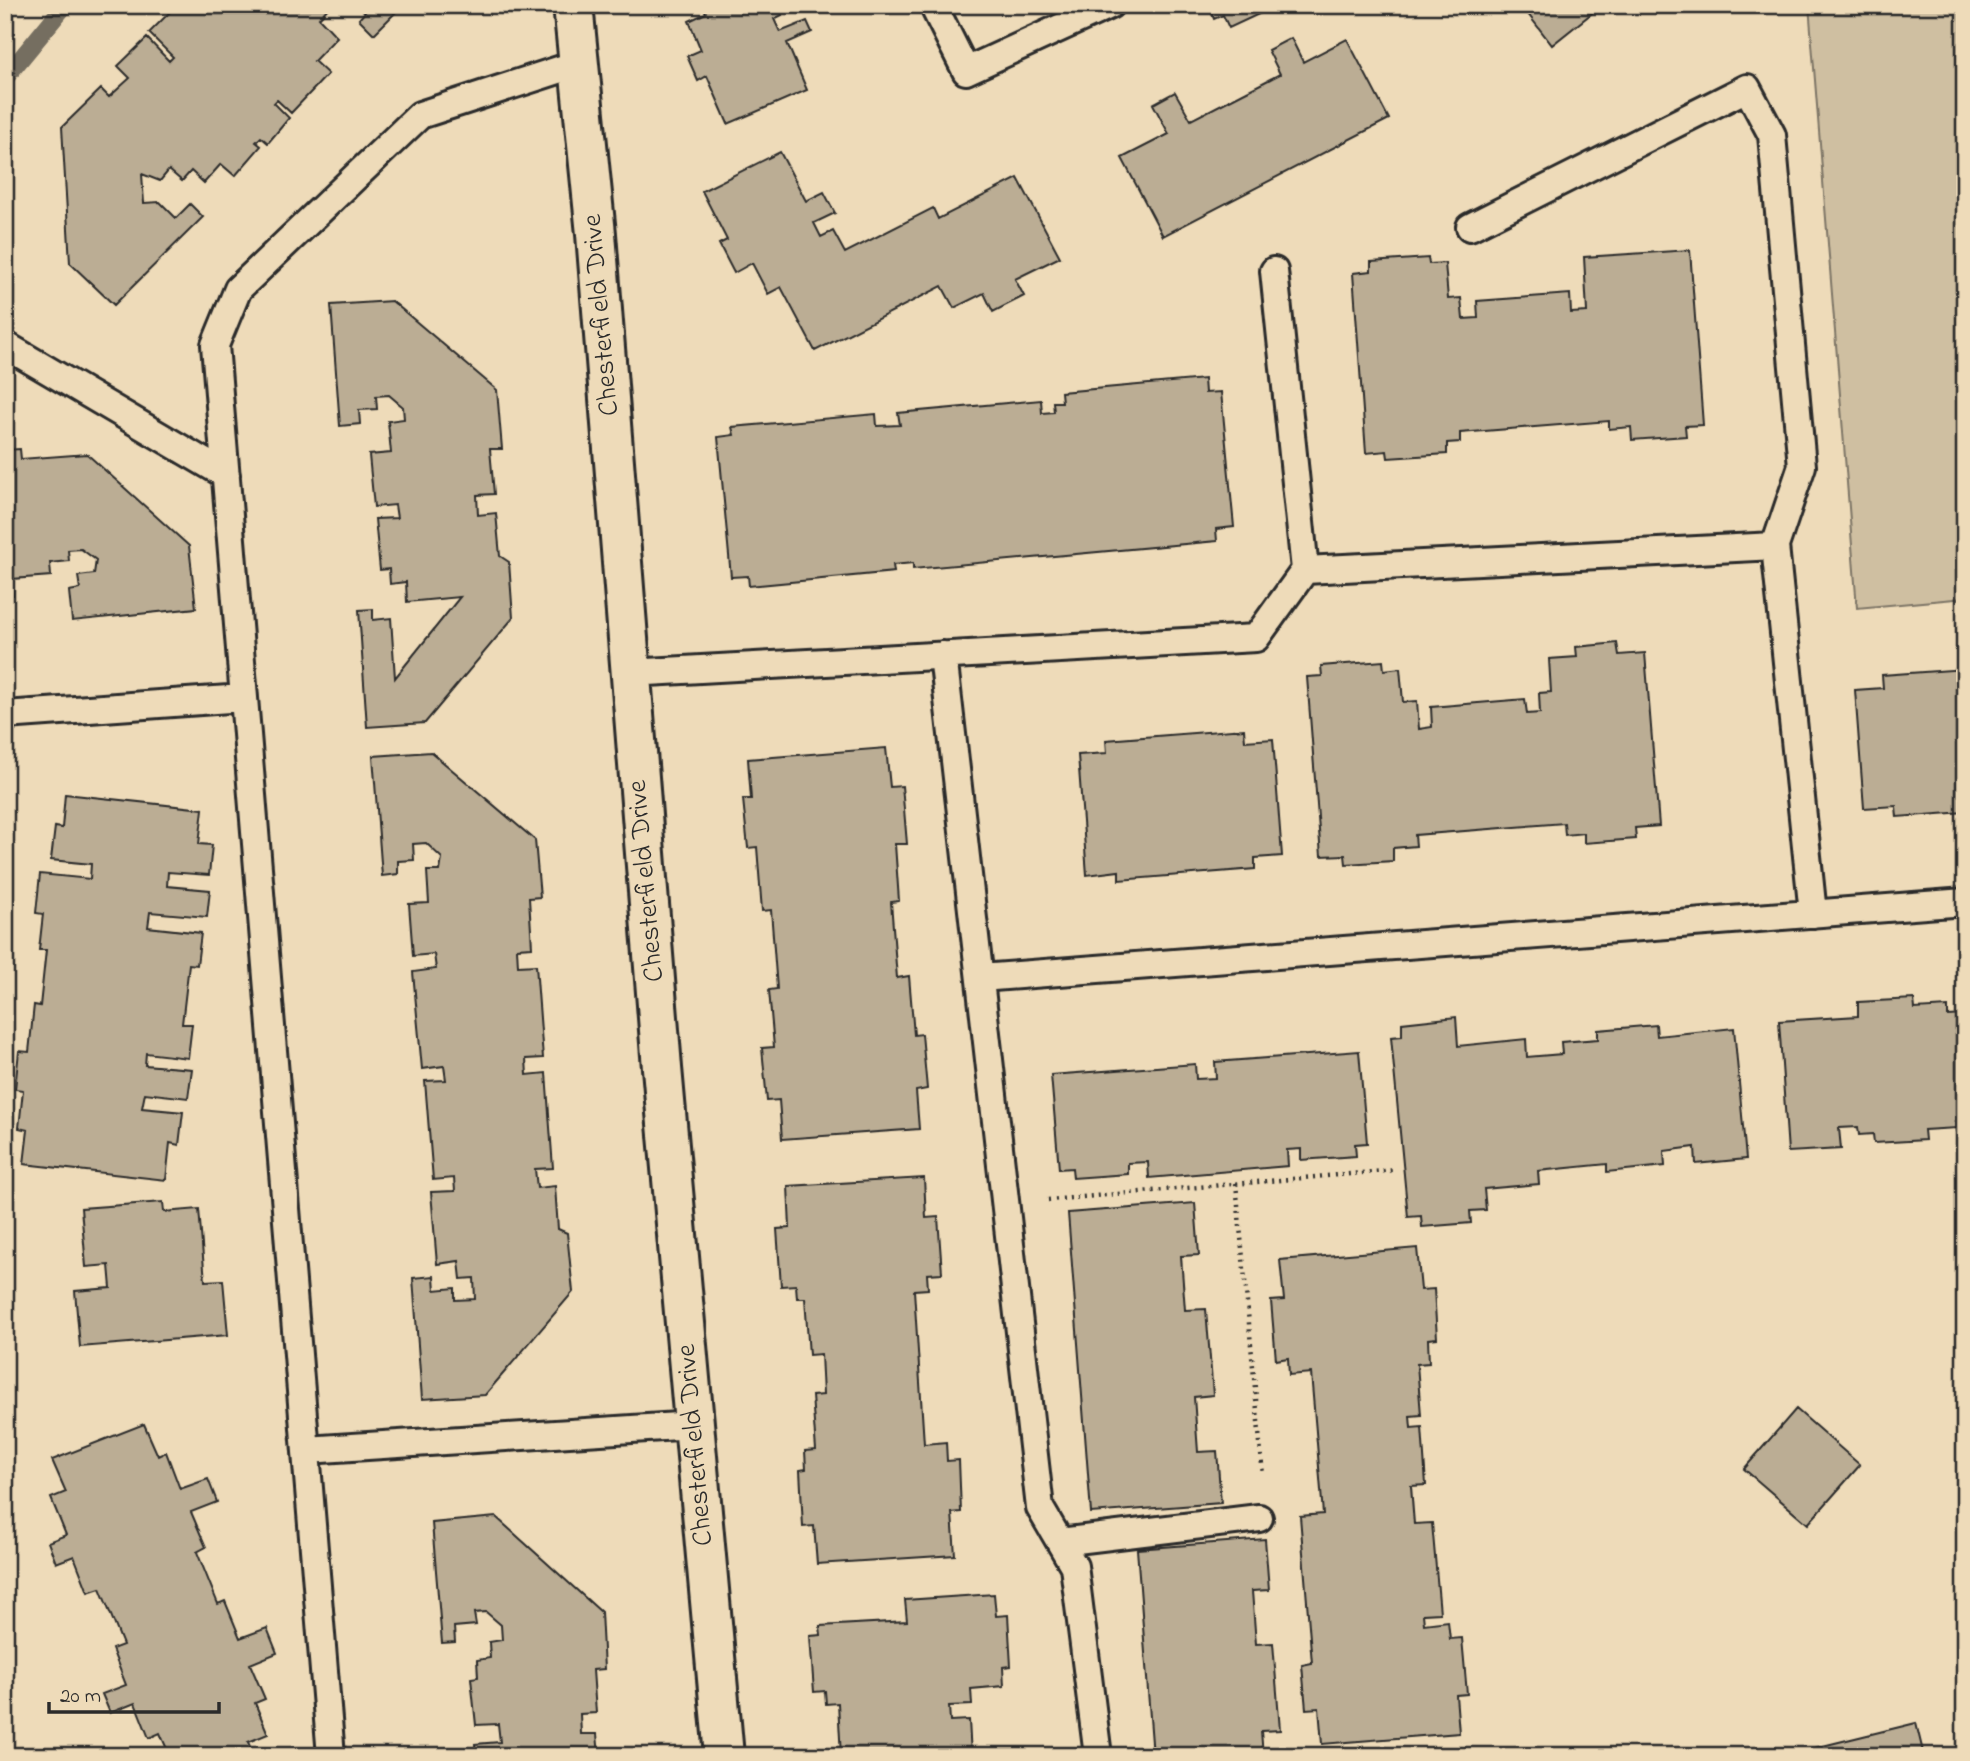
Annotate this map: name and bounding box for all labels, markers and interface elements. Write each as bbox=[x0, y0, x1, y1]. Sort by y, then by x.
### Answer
street label: Chesterfield Drive bbox=[573, 212, 631, 418]
street label: Chesterfield Drive bbox=[618, 778, 676, 984]
street label: Chesterfield Drive bbox=[667, 1342, 725, 1548]
scale bar bbox=[49, 1670, 219, 1714]
text: 20 m bbox=[60, 1682, 101, 1712]

